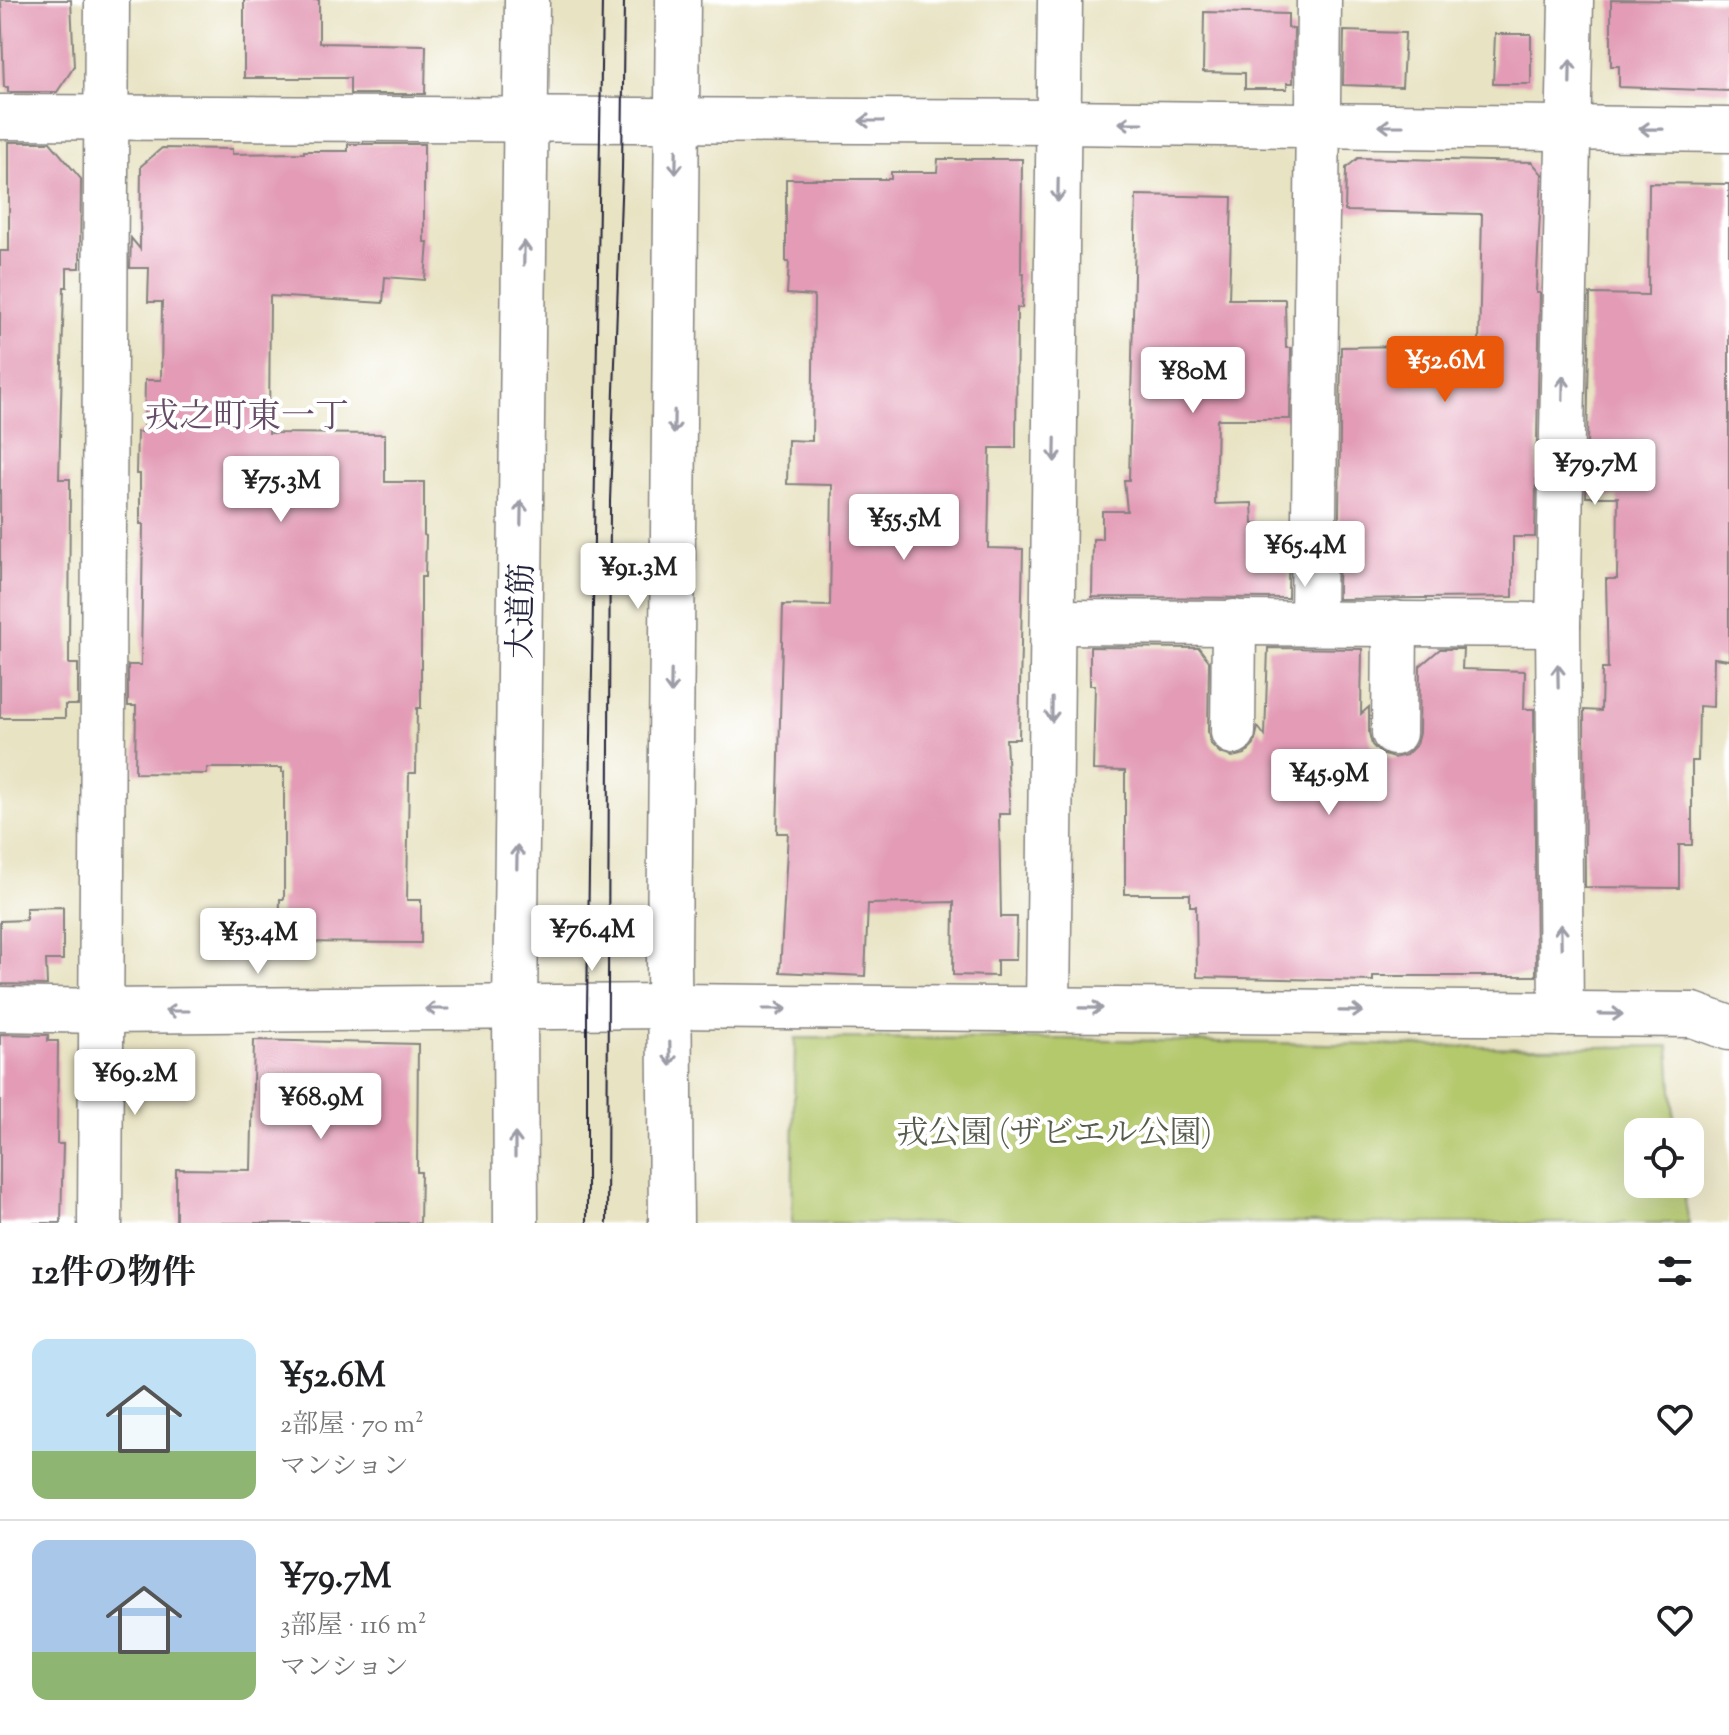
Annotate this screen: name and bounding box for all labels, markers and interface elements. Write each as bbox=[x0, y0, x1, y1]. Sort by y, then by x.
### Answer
one-way arrow bbox=[1562, 59, 1578, 86]
one-way arrow bbox=[858, 113, 885, 129]
one-way arrow bbox=[1118, 115, 1145, 131]
one-way arrow bbox=[1378, 118, 1405, 134]
one-way arrow bbox=[1638, 121, 1665, 137]
one-way arrow bbox=[668, 148, 684, 175]
one-way arrow bbox=[1050, 176, 1065, 203]
one-way arrow bbox=[516, 240, 532, 267]
pin: ¥52.6M bbox=[1380, 336, 1510, 404]
text: ¥52.6M bbox=[1405, 343, 1485, 380]
pin: ¥80M bbox=[1146, 347, 1240, 415]
text: ¥80M bbox=[1159, 354, 1227, 391]
one-way arrow bbox=[1556, 375, 1571, 402]
district label: 戎之町東一丁 bbox=[145, 394, 349, 443]
one-way arrow bbox=[666, 408, 681, 435]
one-way arrow bbox=[1047, 436, 1062, 463]
pin: ¥79.7M bbox=[1530, 439, 1660, 507]
text: ¥79.7M bbox=[1553, 446, 1638, 483]
pin: ¥75.3M bbox=[216, 456, 346, 524]
text: ¥75.3M bbox=[241, 463, 321, 500]
pin: ¥55.5M bbox=[839, 494, 969, 562]
one-way arrow bbox=[513, 500, 529, 527]
text: ¥55.5M bbox=[867, 501, 941, 538]
pin: ¥65.4M bbox=[1240, 521, 1370, 589]
text: ¥65.4M bbox=[1264, 528, 1346, 565]
pin: ¥91.3M bbox=[573, 543, 703, 611]
text: ¥91.3M bbox=[599, 550, 677, 587]
street label: 大道筋 bbox=[499, 563, 547, 659]
one-way arrow bbox=[1550, 663, 1566, 690]
one-way arrow bbox=[663, 668, 679, 695]
one-way arrow bbox=[1044, 696, 1059, 723]
pin: ¥45.9M bbox=[1264, 749, 1394, 817]
text: ¥45.9M bbox=[1289, 756, 1369, 793]
one-way arrow bbox=[509, 844, 525, 871]
pin: ¥76.4M bbox=[527, 905, 657, 973]
pin: ¥53.4M bbox=[193, 908, 323, 976]
text: ¥76.4M bbox=[549, 912, 635, 949]
text: ¥53.4M bbox=[218, 915, 298, 952]
one-way arrow bbox=[1553, 923, 1569, 950]
one-way arrow bbox=[1077, 1000, 1104, 1016]
one-way arrow bbox=[424, 1001, 451, 1016]
one-way arrow bbox=[761, 1001, 788, 1017]
one-way arrow bbox=[164, 1003, 191, 1019]
one-way arrow bbox=[1337, 1003, 1364, 1019]
one-way arrow bbox=[1597, 1006, 1624, 1022]
one-way arrow bbox=[662, 1040, 678, 1067]
pin: ¥69.2M bbox=[70, 1049, 200, 1117]
text: ¥69.2M bbox=[92, 1056, 178, 1093]
pin: ¥68.9M bbox=[256, 1073, 386, 1141]
text: ¥68.9M bbox=[278, 1080, 364, 1117]
park label: 戎公園 (ザビエル公園) bbox=[896, 1112, 1212, 1158]
map controls bbox=[1624, 1118, 1704, 1198]
button: locate bbox=[1624, 1118, 1704, 1198]
one-way arrow bbox=[507, 1132, 523, 1159]
icon: filters bbox=[1653, 1249, 1697, 1293]
text: 12件の物件 bbox=[32, 1250, 195, 1299]
text: ¥52.6M bbox=[280, 1353, 385, 1402]
icon: home bbox=[96, 1371, 192, 1467]
icon: heart bbox=[1653, 1397, 1697, 1441]
text: 2部屋 · 70 m² bbox=[280, 1407, 424, 1444]
text: マンション bbox=[280, 1449, 409, 1486]
text: ¥79.7M bbox=[280, 1554, 391, 1603]
icon: home bbox=[96, 1572, 192, 1668]
icon: heart bbox=[1653, 1598, 1697, 1642]
text: 3部屋 · 116 m² bbox=[280, 1608, 427, 1645]
text: マンション bbox=[280, 1650, 409, 1687]

